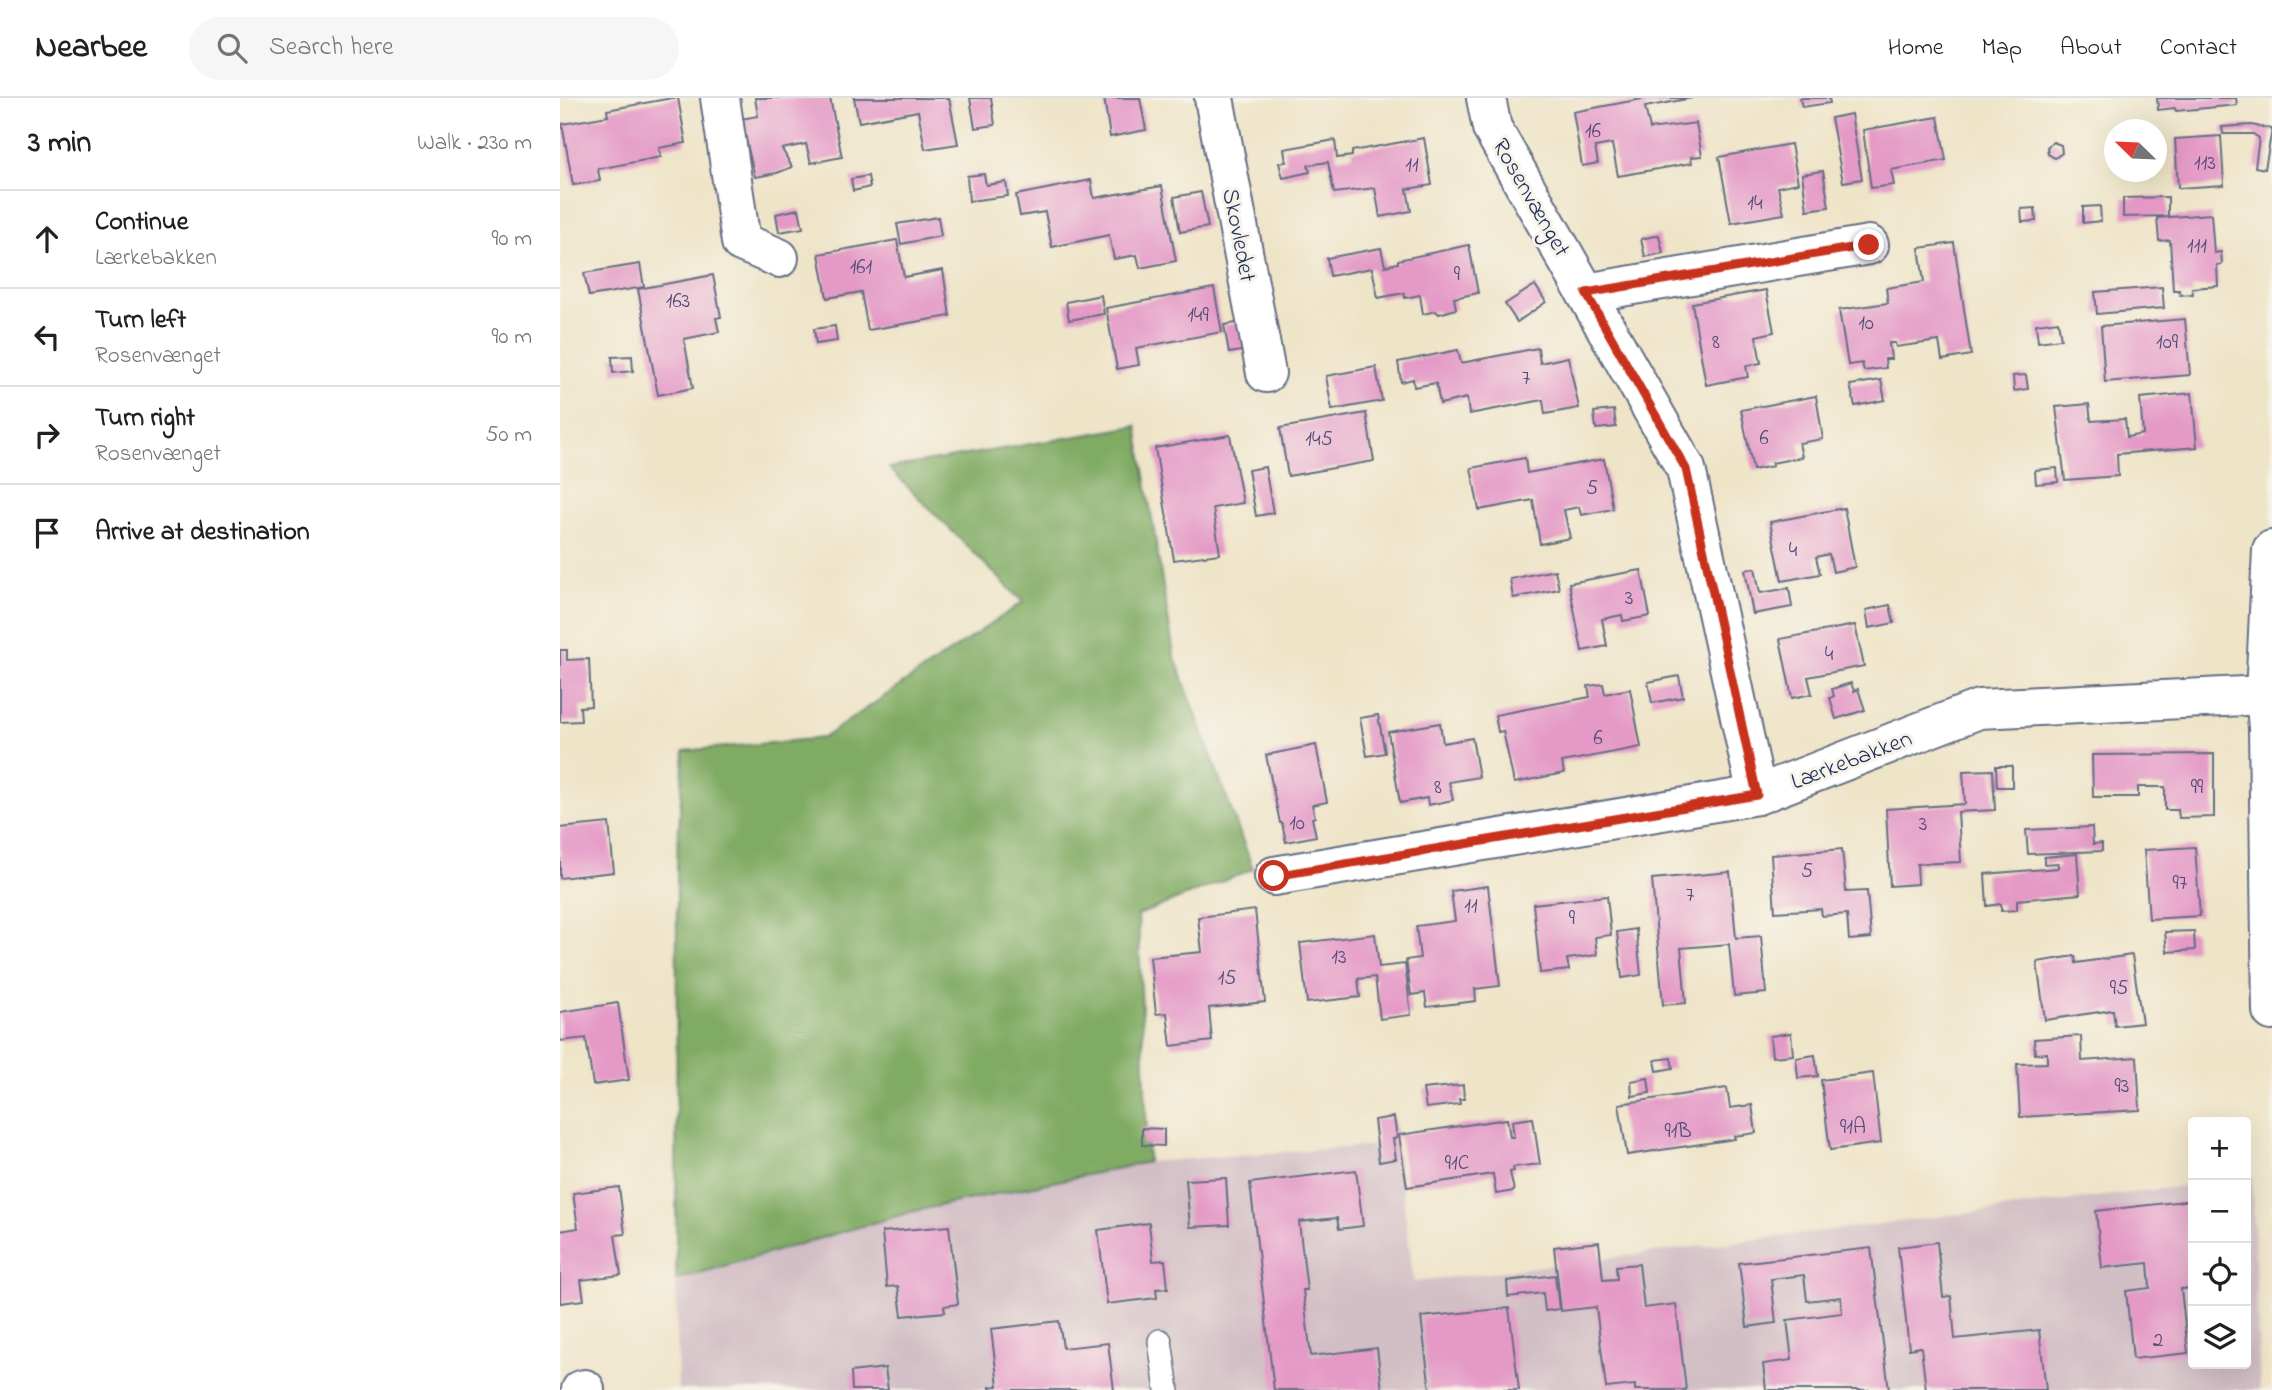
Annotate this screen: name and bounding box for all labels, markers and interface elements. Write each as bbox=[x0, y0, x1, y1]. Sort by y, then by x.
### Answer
search box bbox=[189, 17, 679, 80]
text: Nearbee bbox=[35, 24, 147, 72]
icon: search bbox=[213, 29, 251, 67]
text: Search here bbox=[269, 29, 394, 67]
text: Home bbox=[1888, 31, 1944, 66]
text: Map bbox=[1982, 31, 2022, 66]
text: About bbox=[2060, 31, 2122, 66]
text: Contact bbox=[2160, 31, 2237, 66]
house number: 16 bbox=[1585, 117, 1601, 147]
north arrow bbox=[2104, 119, 2167, 182]
text: 3 min bbox=[28, 122, 91, 166]
text: Walk · 230 m bbox=[417, 127, 532, 160]
street label: Rosenvænget bbox=[1482, 133, 1578, 264]
house number: 113 bbox=[2194, 149, 2216, 179]
house number: 11 bbox=[1405, 151, 1419, 181]
street label: Skovledet bbox=[1211, 186, 1264, 285]
house number: 14 bbox=[1747, 189, 1763, 219]
text: Continue bbox=[95, 204, 188, 242]
icon: ahead bbox=[28, 220, 66, 258]
text: 90 m bbox=[492, 223, 532, 256]
route end bbox=[1853, 229, 1884, 260]
house number: 111 bbox=[2187, 232, 2207, 262]
text: Lærkebakken bbox=[95, 242, 217, 275]
house number: 161 bbox=[850, 253, 873, 283]
house number: 9 bbox=[1454, 260, 1461, 290]
house number: 163 bbox=[666, 287, 690, 317]
house number: 149 bbox=[1187, 301, 1210, 331]
text: Turn left bbox=[95, 302, 186, 340]
house number: 10 bbox=[1858, 309, 1874, 339]
icon: left bbox=[28, 318, 66, 356]
text: 90 m bbox=[492, 321, 532, 354]
house number: 8 bbox=[1712, 328, 1720, 358]
house number: 109 bbox=[2156, 328, 2179, 358]
text: Rosenvænget bbox=[95, 340, 221, 373]
house number: 7 bbox=[1522, 364, 1531, 394]
text: Turn right bbox=[95, 400, 195, 438]
icon: right bbox=[28, 416, 66, 454]
text: 50 m bbox=[485, 419, 532, 452]
house number: 6 bbox=[1759, 424, 1769, 454]
house number: 145 bbox=[1305, 425, 1333, 455]
text: Rosenvænget bbox=[95, 438, 221, 471]
house number: 5 bbox=[1586, 474, 1598, 504]
icon: arrive bbox=[28, 514, 66, 552]
text: Arrive at destination bbox=[95, 514, 310, 552]
house number: 4 bbox=[1789, 536, 1798, 566]
house number: 3 bbox=[1625, 584, 1633, 614]
house number: 4 bbox=[1825, 640, 1834, 670]
street label: Lærkebakken bbox=[1786, 722, 1917, 800]
house number: 6 bbox=[1593, 724, 1603, 754]
house number: 8 bbox=[1434, 773, 1442, 803]
house number: 99 bbox=[2191, 773, 2204, 803]
house number: 10 bbox=[1289, 809, 1305, 839]
house number: 3 bbox=[1919, 810, 1927, 840]
house number: 5 bbox=[1801, 857, 1813, 887]
route start bbox=[1258, 860, 1289, 891]
house number: 97 bbox=[2173, 869, 2188, 899]
house number: 7 bbox=[1686, 881, 1695, 911]
house number: 11 bbox=[1464, 892, 1478, 922]
house number: 9 bbox=[1569, 904, 1576, 934]
house number: 13 bbox=[1331, 943, 1347, 973]
house number: 15 bbox=[1218, 964, 1236, 994]
house number: 95 bbox=[2110, 974, 2128, 1004]
house number: 93 bbox=[2115, 1072, 2130, 1102]
house number: 91A bbox=[1840, 1113, 1866, 1143]
house number: 91B bbox=[1664, 1117, 1692, 1147]
map controls bbox=[2188, 1117, 2251, 1369]
button: + bbox=[2188, 1117, 2251, 1180]
house number: 91C bbox=[1445, 1149, 1469, 1179]
button: − bbox=[2188, 1180, 2251, 1243]
button: locate bbox=[2188, 1243, 2251, 1306]
button: layers bbox=[2188, 1306, 2251, 1369]
house number: 2 bbox=[2153, 1326, 2163, 1356]

